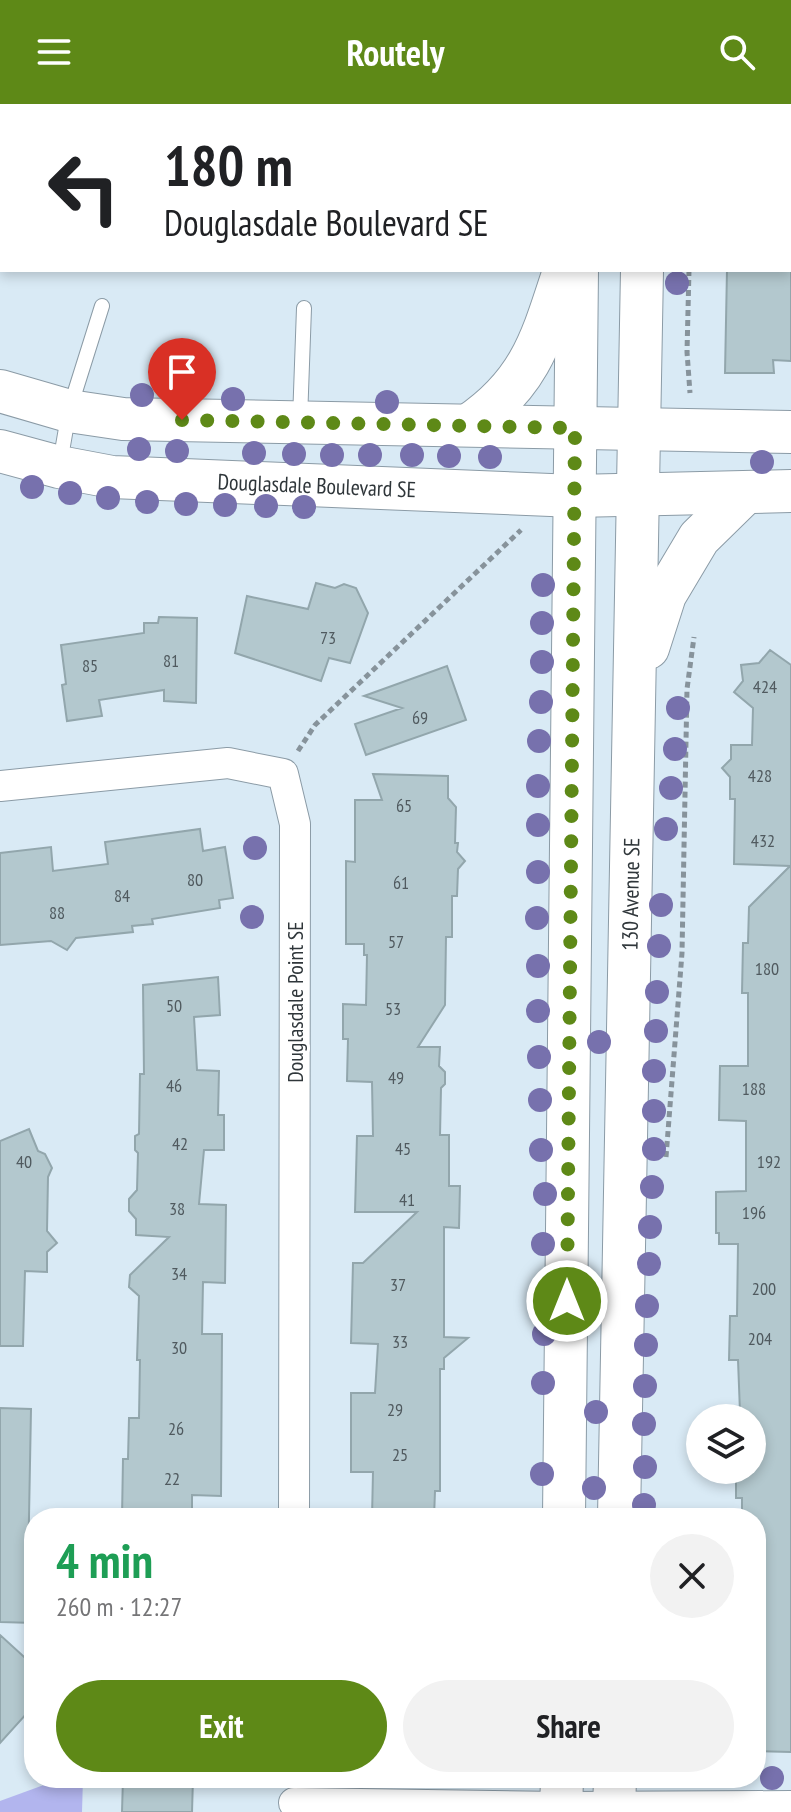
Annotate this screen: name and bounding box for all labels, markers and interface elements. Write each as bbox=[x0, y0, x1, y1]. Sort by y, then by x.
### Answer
text: Routely bbox=[347, 29, 444, 76]
icon: menu bbox=[32, 30, 76, 74]
icon: search bbox=[715, 30, 759, 74]
text: 180 m bbox=[164, 129, 293, 201]
icon: left bbox=[32, 136, 136, 240]
text: Douglasdale Boulevard SE bbox=[164, 199, 489, 246]
pin bbox=[148, 338, 216, 420]
icon: arrive bbox=[160, 350, 204, 394]
street label: Douglasdale Boulevard SE bbox=[217, 467, 417, 503]
house number: 73 bbox=[320, 626, 336, 649]
house number: 81 bbox=[163, 649, 179, 672]
house number: 85 bbox=[82, 654, 98, 677]
house number: 424 bbox=[753, 675, 777, 698]
house number: 69 bbox=[412, 706, 428, 729]
house number: 428 bbox=[748, 764, 772, 787]
house number: 65 bbox=[396, 794, 412, 817]
house number: 432 bbox=[751, 829, 775, 852]
street label: 130 Avenue SE bbox=[615, 837, 646, 951]
house number: 80 bbox=[187, 868, 203, 891]
house number: 61 bbox=[393, 871, 409, 894]
house number: 84 bbox=[114, 884, 130, 907]
house number: 88 bbox=[49, 901, 65, 924]
street label: Douglasdale Point SE bbox=[281, 921, 309, 1083]
house number: 57 bbox=[388, 930, 404, 953]
house number: 180 bbox=[755, 957, 779, 980]
house number: 50 bbox=[166, 994, 182, 1017]
house number: 53 bbox=[385, 997, 401, 1020]
house number: 49 bbox=[388, 1066, 404, 1089]
house number: 46 bbox=[166, 1074, 182, 1097]
house number: 188 bbox=[742, 1077, 766, 1100]
house number: 42 bbox=[172, 1132, 188, 1155]
house number: 45 bbox=[395, 1137, 411, 1160]
house number: 40 bbox=[16, 1150, 32, 1173]
house number: 192 bbox=[757, 1150, 781, 1173]
house number: 41 bbox=[399, 1188, 415, 1211]
house number: 38 bbox=[169, 1197, 185, 1220]
house number: 196 bbox=[742, 1201, 766, 1224]
position arrow bbox=[525, 1259, 609, 1343]
house number: 34 bbox=[171, 1262, 187, 1285]
house number: 37 bbox=[390, 1273, 406, 1296]
house number: 200 bbox=[752, 1277, 776, 1300]
house number: 204 bbox=[748, 1327, 772, 1350]
house number: 33 bbox=[392, 1330, 408, 1353]
house number: 30 bbox=[171, 1336, 187, 1359]
house number: 29 bbox=[387, 1398, 403, 1421]
map controls bbox=[686, 1404, 766, 1484]
button: layers bbox=[686, 1404, 766, 1484]
house number: 26 bbox=[168, 1417, 184, 1440]
house number: 25 bbox=[392, 1443, 408, 1466]
house number: 22 bbox=[164, 1467, 180, 1490]
text: 4 min bbox=[56, 1529, 153, 1591]
button: close bbox=[650, 1534, 734, 1618]
text: 260 m · 12:27 bbox=[56, 1590, 182, 1623]
button: Exit bbox=[56, 1680, 387, 1772]
button: Share bbox=[403, 1680, 734, 1772]

